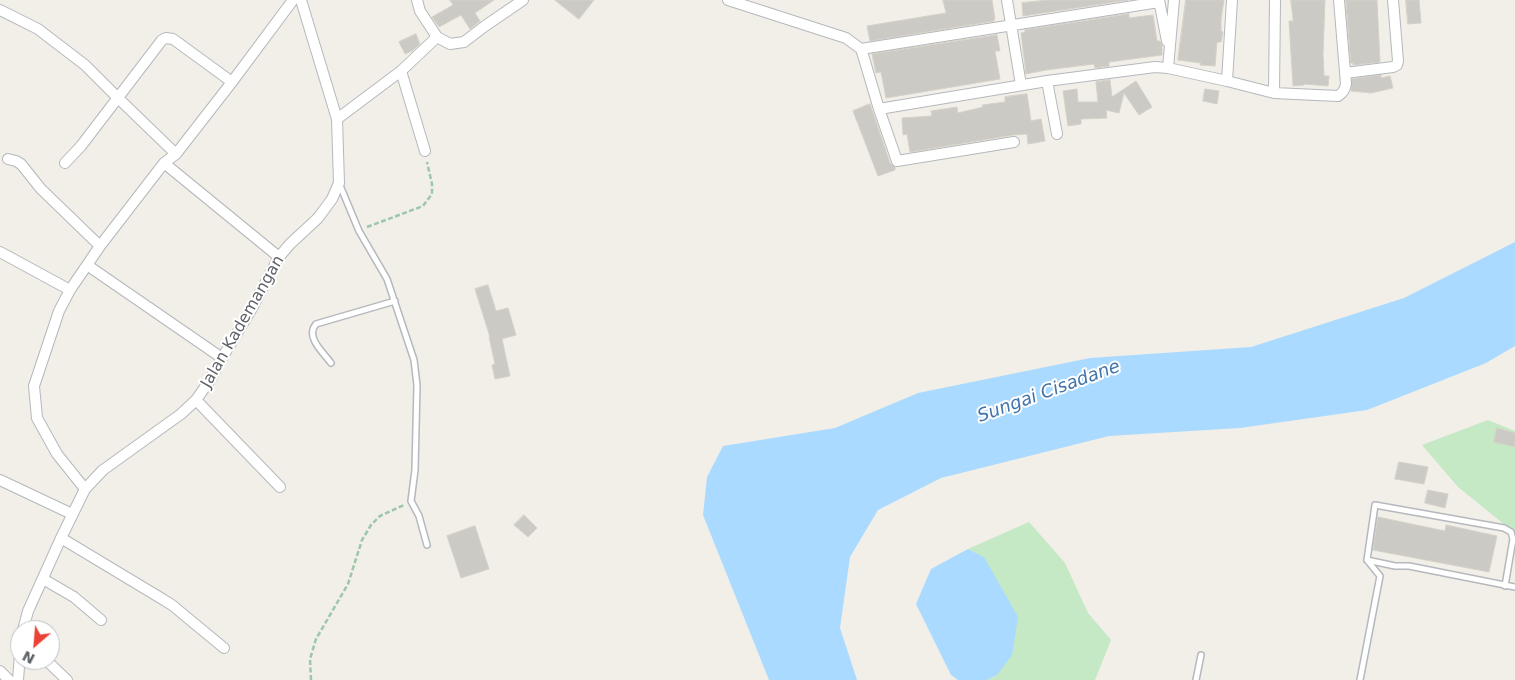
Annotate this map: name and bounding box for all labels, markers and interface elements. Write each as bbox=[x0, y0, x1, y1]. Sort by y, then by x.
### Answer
street label: Jalan Kademangan bbox=[197, 252, 289, 392]
water label: Sungai Cisadane bbox=[975, 356, 1123, 428]
north arrow bbox=[10, 620, 60, 670]
text: N bbox=[20, 648, 37, 667]

